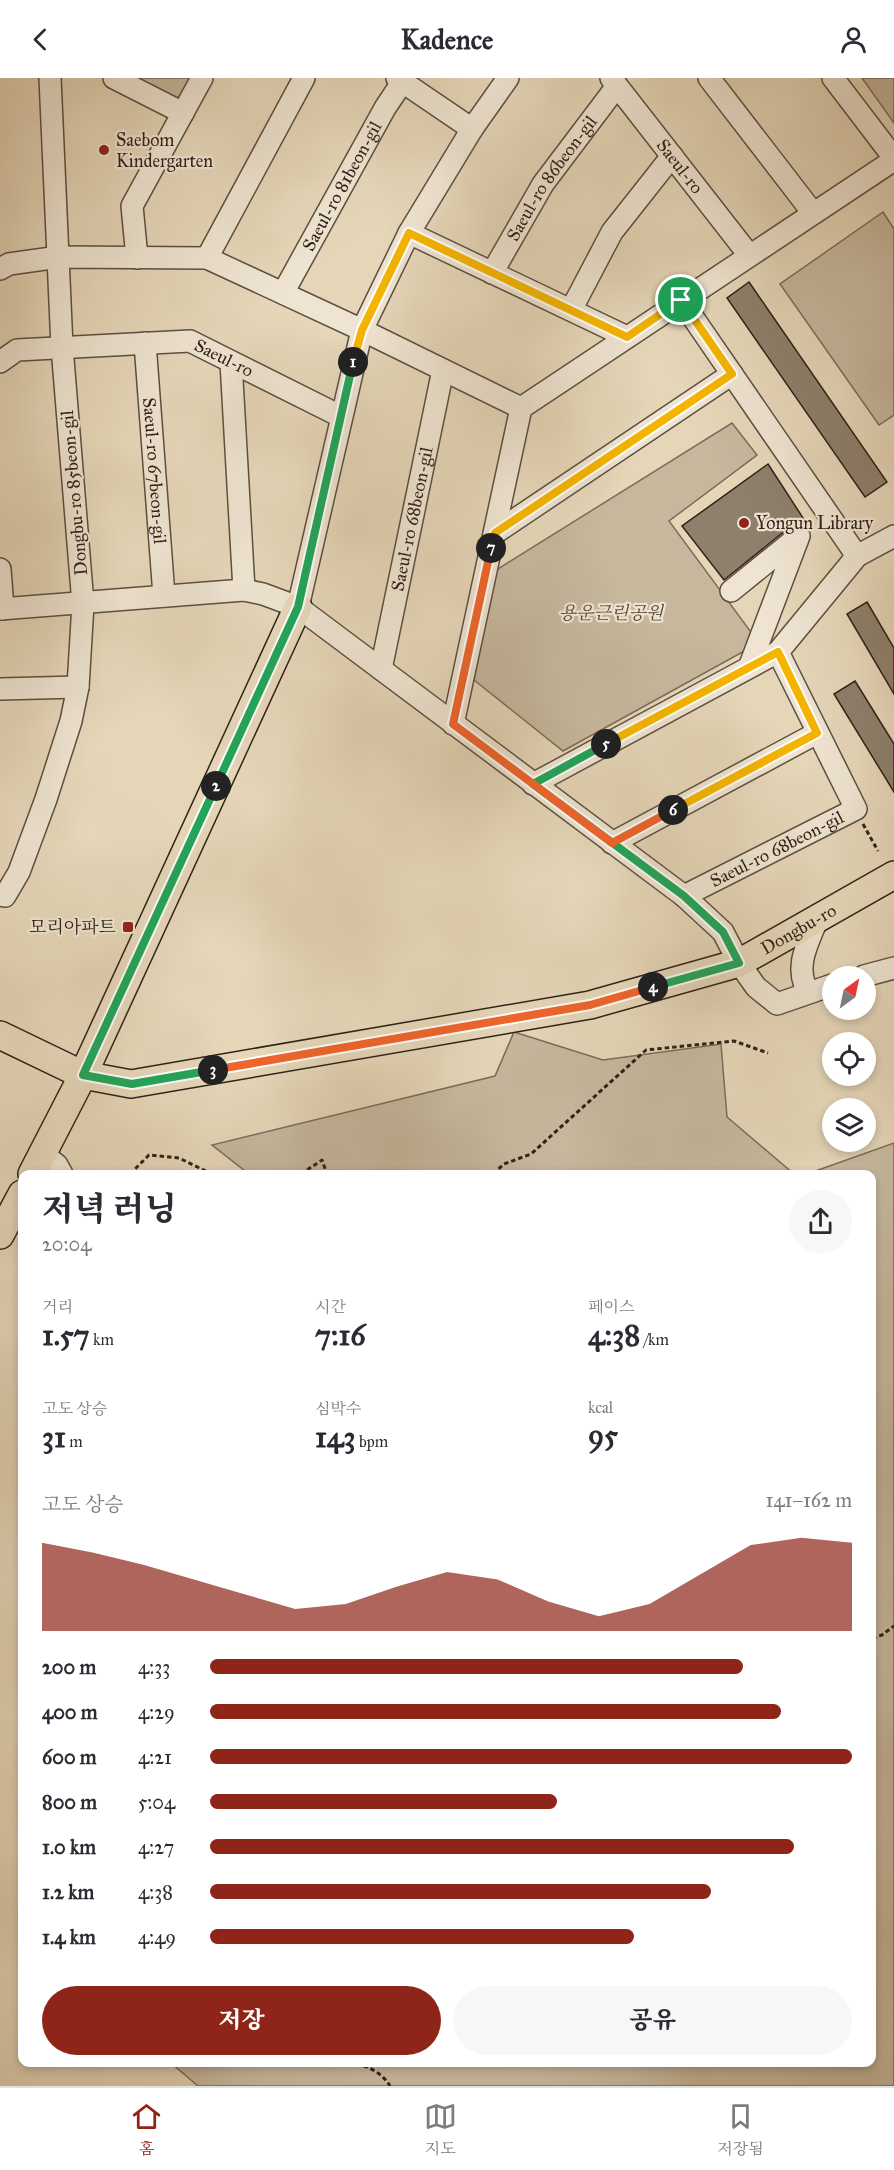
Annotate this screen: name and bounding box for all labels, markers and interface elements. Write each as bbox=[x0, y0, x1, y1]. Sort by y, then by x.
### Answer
icon: back bbox=[24, 23, 57, 56]
text: Kadence bbox=[401, 23, 493, 56]
icon: person bbox=[837, 23, 870, 56]
street label: Saeul-ro 86beon-gil bbox=[502, 111, 602, 245]
street label: Saeul-ro 81beon-gil bbox=[297, 117, 387, 255]
place label: Saebom Kindergarten bbox=[116, 129, 213, 173]
street label: Saeul-ro bbox=[652, 135, 708, 198]
marker: Saebom Kindergarten bbox=[97, 143, 111, 157]
pin bbox=[655, 274, 706, 325]
icon: arrive bbox=[664, 283, 697, 316]
street label: Saeul-ro bbox=[191, 334, 257, 382]
pin: 1 bbox=[338, 347, 368, 377]
text: 1 bbox=[350, 352, 356, 371]
street label: Saeul-ro 67beon-gil bbox=[138, 397, 171, 545]
street label: Dongbu-ro 85beon-gil bbox=[56, 409, 93, 576]
street label: Saeul-ro 68beon-gil bbox=[386, 445, 438, 593]
place label: Yongun Library bbox=[756, 512, 874, 535]
marker: Yongun Library bbox=[737, 516, 751, 530]
pin: 7 bbox=[476, 533, 506, 563]
text: 7 bbox=[487, 538, 495, 557]
park label: 용운근린공원 bbox=[559, 602, 665, 624]
pin: 5 bbox=[591, 729, 621, 759]
text: 5 bbox=[602, 734, 610, 753]
pin: 2 bbox=[201, 771, 231, 801]
text: 2 bbox=[212, 776, 220, 795]
pin: 6 bbox=[658, 795, 688, 825]
text: 6 bbox=[669, 800, 677, 819]
street label: Saeul-ro 68beon-gil bbox=[706, 806, 847, 892]
street label: Dongbu-ro bbox=[757, 899, 840, 959]
place label: 모리아파트 bbox=[29, 916, 117, 938]
marker: 모리아파트 bbox=[121, 920, 135, 934]
north arrow bbox=[822, 966, 876, 1020]
map controls bbox=[822, 966, 876, 1152]
pin: 4 bbox=[638, 972, 668, 1002]
text: 4 bbox=[649, 977, 657, 996]
button: locate bbox=[822, 1032, 876, 1086]
pin: 3 bbox=[198, 1055, 228, 1085]
text: 3 bbox=[210, 1060, 216, 1079]
button: layers bbox=[822, 1098, 876, 1152]
text: 저녁 러닝 bbox=[42, 1189, 177, 1229]
button: share bbox=[789, 1190, 852, 1253]
text: 20:04 bbox=[42, 1232, 91, 1256]
text: 거리 bbox=[42, 1297, 73, 1316]
text: 시간 bbox=[315, 1297, 346, 1316]
text: 페이스 bbox=[588, 1297, 634, 1316]
text: 1.57 bbox=[42, 1317, 90, 1353]
text: 7:16 bbox=[315, 1317, 366, 1353]
text: 4:38 bbox=[588, 1317, 640, 1353]
text: km bbox=[90, 1330, 114, 1349]
text: /km bbox=[640, 1330, 669, 1349]
text: kcal bbox=[588, 1398, 613, 1417]
text: 고도 상승 bbox=[42, 1399, 107, 1418]
text: 심박수 bbox=[315, 1399, 361, 1418]
text: 95 bbox=[588, 1417, 618, 1453]
text: 31 bbox=[42, 1419, 66, 1455]
text: 143 bbox=[315, 1419, 356, 1455]
text: m bbox=[66, 1432, 83, 1451]
text: bpm bbox=[356, 1432, 388, 1451]
text: 141–162 m bbox=[766, 1488, 852, 1512]
text: 고도 상승 bbox=[42, 1492, 124, 1516]
text: 200 m bbox=[42, 1655, 96, 1679]
text: 4:33 bbox=[138, 1655, 170, 1679]
text: 400 m bbox=[42, 1700, 98, 1724]
text: 4:29 bbox=[138, 1700, 175, 1724]
text: 600 m bbox=[42, 1745, 97, 1769]
text: 4:21 bbox=[138, 1745, 172, 1769]
text: 800 m bbox=[42, 1790, 97, 1814]
text: 5:04 bbox=[138, 1790, 175, 1814]
text: 1.0 km bbox=[42, 1835, 96, 1859]
text: 4:27 bbox=[138, 1835, 174, 1859]
text: 1.2 km bbox=[42, 1880, 94, 1904]
text: 4:38 bbox=[138, 1880, 173, 1904]
text: 1.4 km bbox=[42, 1925, 96, 1949]
text: 4:49 bbox=[138, 1925, 176, 1949]
button: 저장 bbox=[42, 1986, 441, 2055]
button: 공유 bbox=[453, 1986, 852, 2055]
tab: 홈 bbox=[130, 2100, 163, 2159]
tab: 지도 bbox=[424, 2100, 457, 2159]
tab: 저장됨 bbox=[717, 2100, 764, 2159]

